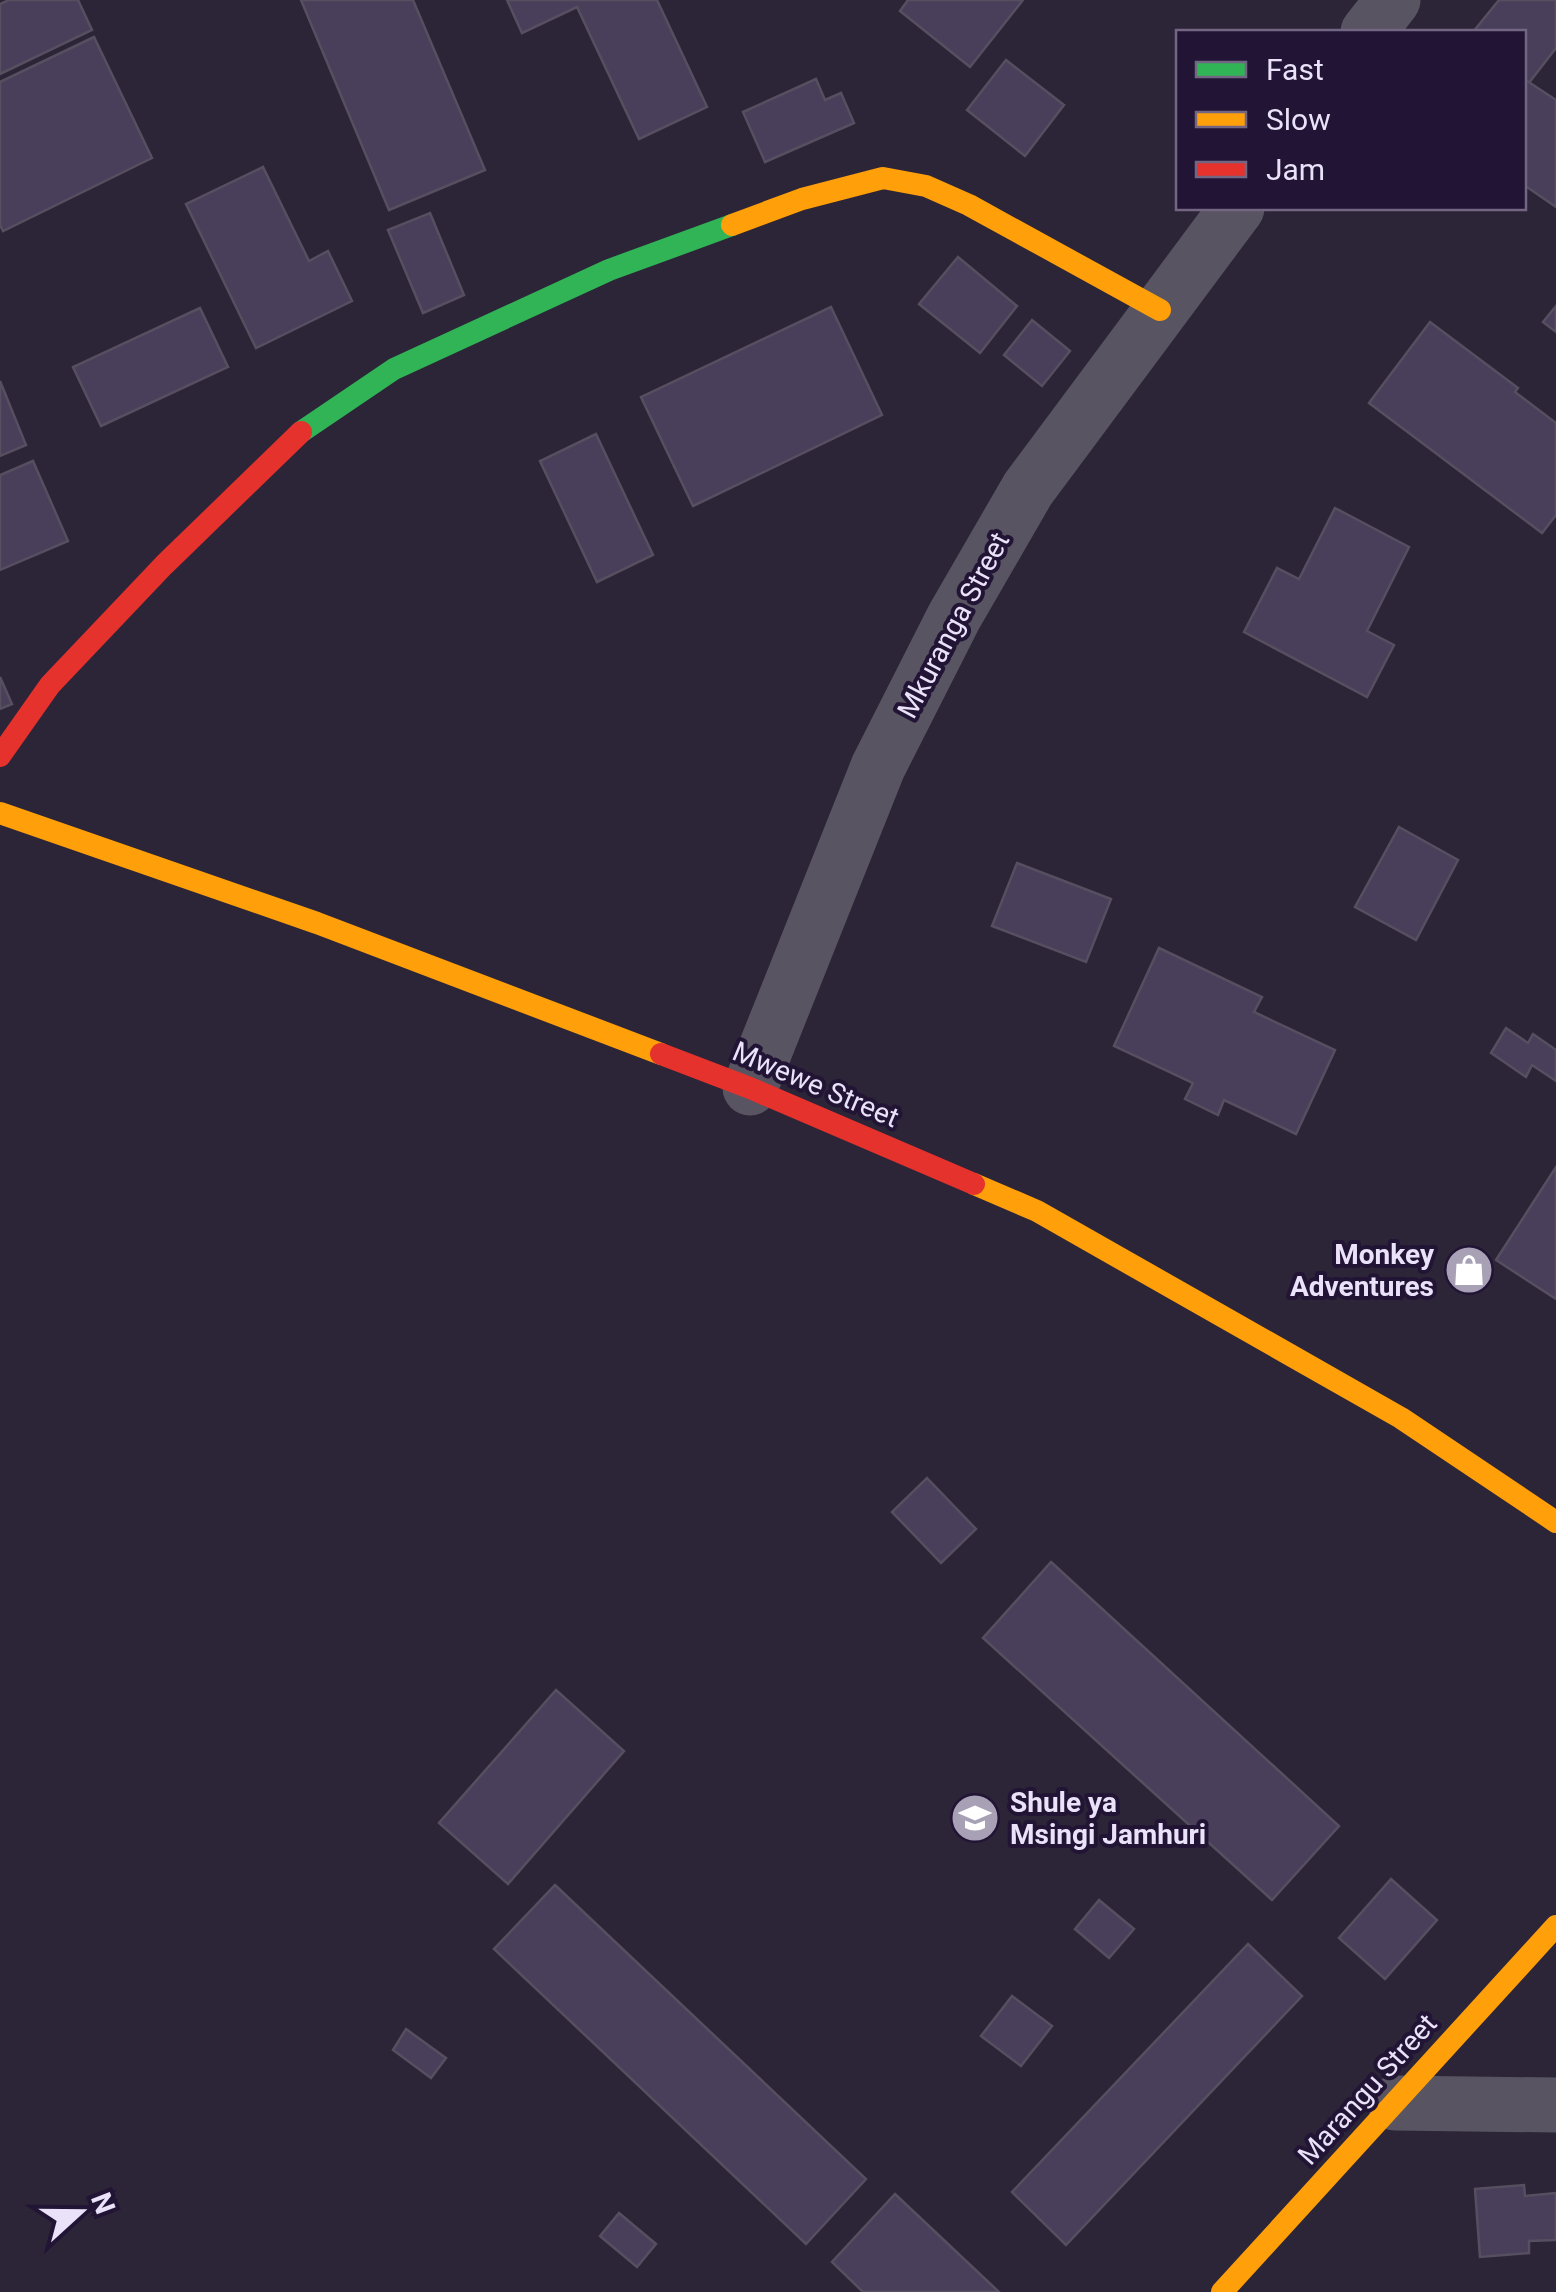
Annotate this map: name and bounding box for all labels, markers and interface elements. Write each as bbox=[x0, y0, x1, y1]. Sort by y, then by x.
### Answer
legend bbox=[1176, 30, 1526, 210]
text: Fast bbox=[1266, 52, 1324, 87]
text: Slow bbox=[1266, 102, 1331, 137]
text: Jam bbox=[1266, 152, 1325, 187]
street label: Mkuranga Street bbox=[891, 527, 1016, 724]
street label: Mwewe Street bbox=[728, 1035, 904, 1134]
place label: Monkey Adventures bbox=[1290, 1238, 1435, 1303]
shop icon: Monkey Adventures bbox=[1443, 1244, 1495, 1296]
place label: Shule ya Msingi Jamhuri bbox=[1010, 1786, 1206, 1851]
school or university icon: Shule ya Msingi Jamhuri bbox=[949, 1792, 1001, 1844]
street label: Marangu Street bbox=[1291, 2007, 1444, 2171]
north arrow bbox=[30, 2162, 130, 2262]
text: N bbox=[84, 2188, 122, 2218]

